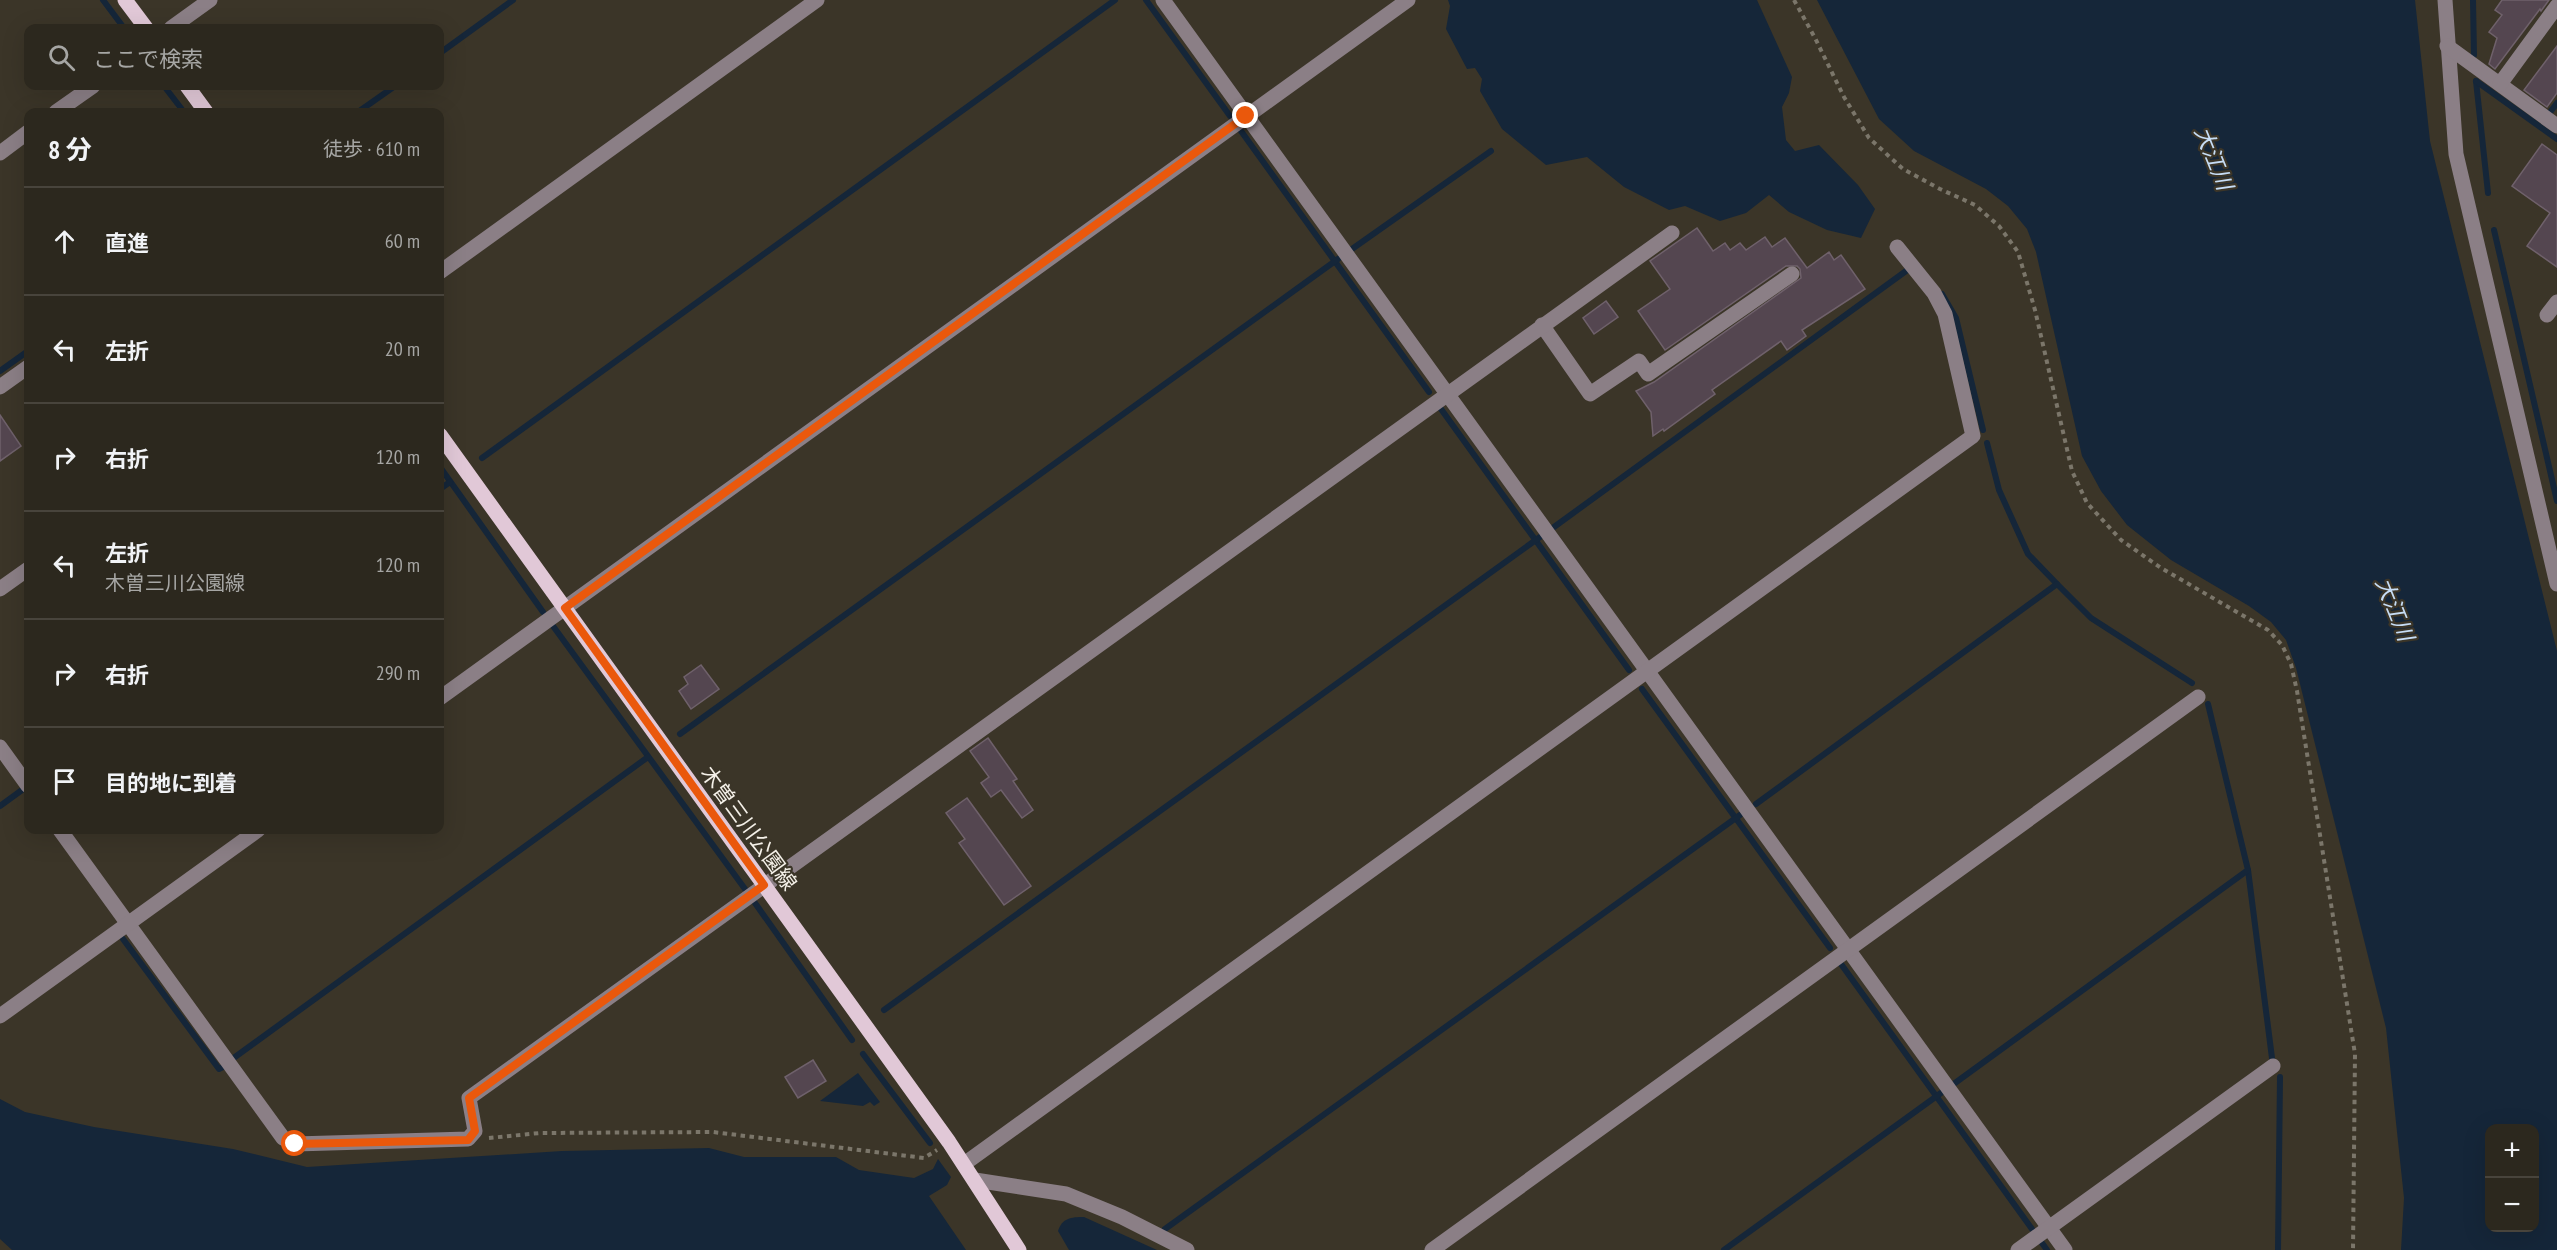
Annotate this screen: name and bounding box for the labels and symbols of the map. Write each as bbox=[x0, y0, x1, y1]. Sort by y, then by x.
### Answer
route end bbox=[1232, 102, 1258, 128]
water label: 大江川 bbox=[2189, 122, 2240, 196]
water label: 大江川 bbox=[2370, 573, 2421, 647]
street label: 木曽三川公園線 bbox=[695, 761, 803, 895]
route start bbox=[281, 1130, 307, 1156]

